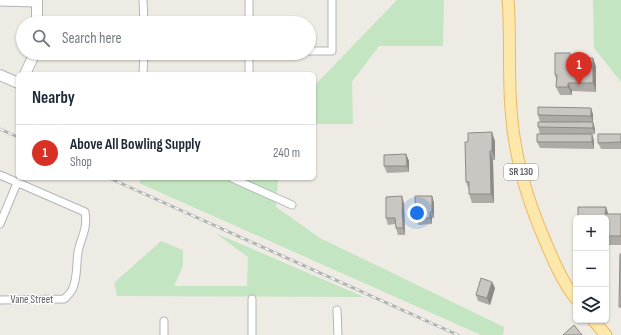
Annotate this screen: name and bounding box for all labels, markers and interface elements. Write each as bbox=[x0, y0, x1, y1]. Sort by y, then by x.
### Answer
search box bbox=[16, 16, 316, 60]
icon: search bbox=[30, 27, 52, 49]
text: Search here bbox=[62, 29, 122, 48]
pin: 1 bbox=[566, 52, 592, 85]
text: Nearby bbox=[32, 88, 75, 108]
text: Above All Bowling Supply bbox=[70, 135, 201, 154]
text: 1 bbox=[42, 145, 48, 161]
text: 240 m bbox=[273, 145, 300, 161]
text: Shop bbox=[70, 154, 92, 170]
road number: SR 130 bbox=[504, 164, 538, 180]
your location bbox=[407, 203, 427, 223]
map controls bbox=[573, 215, 609, 323]
button: + bbox=[573, 215, 609, 251]
button: − bbox=[573, 251, 609, 287]
button: layers bbox=[573, 287, 609, 323]
street label: Vane Street bbox=[11, 293, 54, 306]

